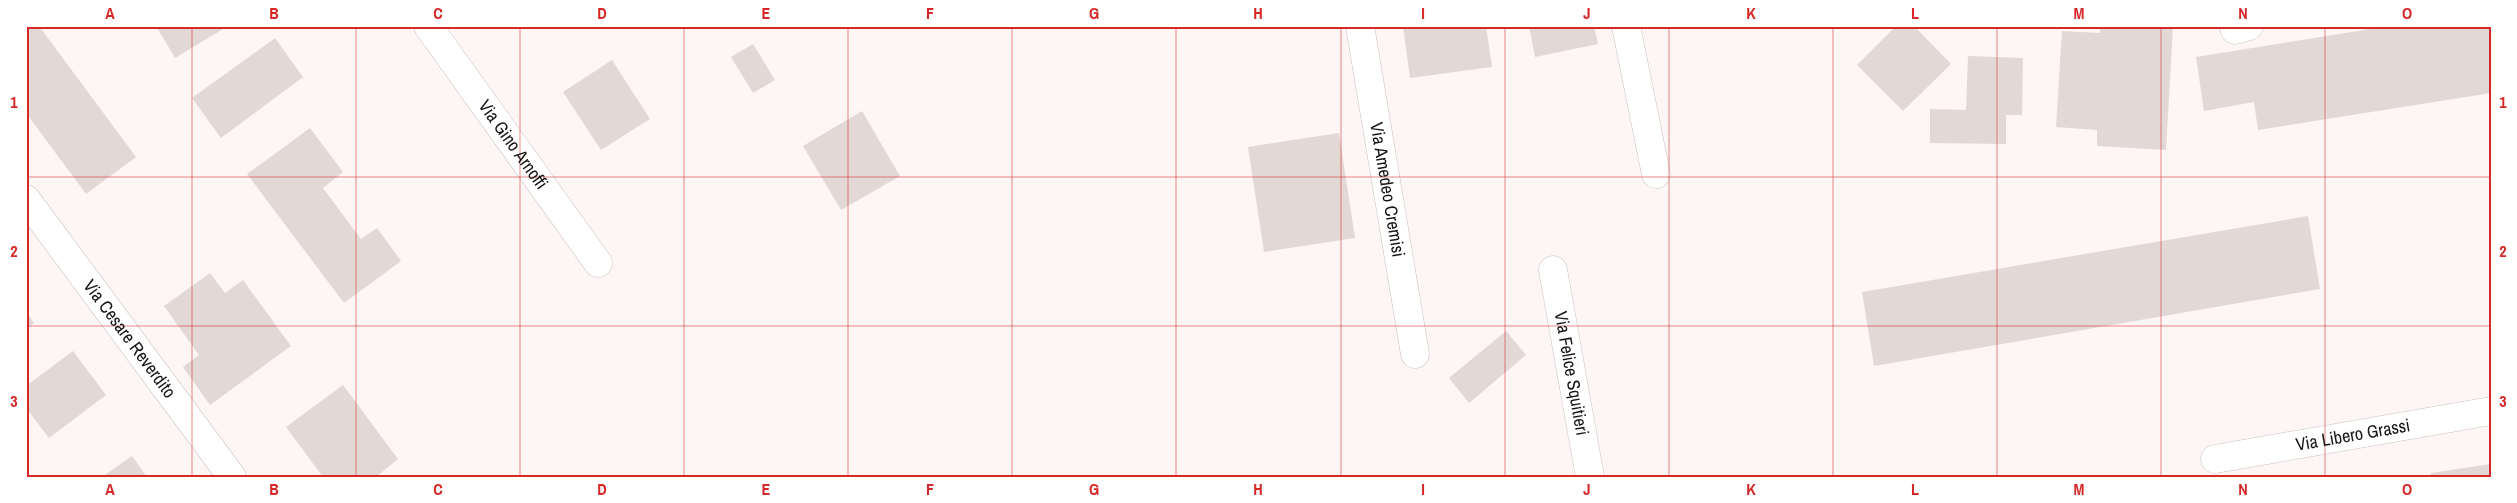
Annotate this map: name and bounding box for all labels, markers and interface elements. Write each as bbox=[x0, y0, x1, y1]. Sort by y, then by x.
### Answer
text: A bbox=[105, 2, 115, 24]
text: B bbox=[269, 2, 279, 24]
text: C bbox=[433, 2, 443, 24]
text: D bbox=[597, 2, 607, 24]
text: E bbox=[762, 2, 771, 24]
text: F bbox=[926, 2, 934, 24]
text: G bbox=[1089, 2, 1099, 24]
text: H bbox=[1253, 2, 1263, 24]
text: I bbox=[1421, 2, 1425, 24]
text: J bbox=[1583, 2, 1591, 24]
text: K bbox=[1746, 2, 1756, 24]
text: L bbox=[1911, 2, 1919, 24]
text: M bbox=[2074, 2, 2085, 24]
text: N bbox=[2238, 2, 2248, 24]
text: O bbox=[2402, 2, 2412, 24]
text: 1 bbox=[10, 91, 18, 113]
text: 1 bbox=[2499, 91, 2507, 113]
street label: Via Gino Arnoffi bbox=[473, 95, 554, 194]
street label: Via Amedeo Cremisi bbox=[1364, 120, 1412, 259]
text: 2 bbox=[10, 240, 18, 262]
text: 2 bbox=[2499, 240, 2507, 262]
street label: Via Cesare Reverdito bbox=[78, 274, 182, 403]
street label: Via Felice Squitieri bbox=[1549, 309, 1595, 437]
text: 3 bbox=[10, 390, 18, 412]
text: 3 bbox=[2499, 390, 2507, 412]
street label: Via Libero Grassi bbox=[2294, 412, 2412, 457]
text: A bbox=[105, 478, 115, 500]
text: B bbox=[269, 478, 279, 500]
text: C bbox=[433, 478, 443, 500]
text: D bbox=[597, 478, 607, 500]
text: E bbox=[762, 478, 771, 500]
text: F bbox=[926, 478, 934, 500]
text: G bbox=[1089, 478, 1099, 500]
text: H bbox=[1253, 478, 1263, 500]
text: I bbox=[1421, 478, 1425, 500]
text: J bbox=[1583, 478, 1591, 500]
text: K bbox=[1746, 478, 1756, 500]
text: L bbox=[1911, 478, 1919, 500]
text: M bbox=[2074, 478, 2085, 500]
text: N bbox=[2238, 478, 2248, 500]
text: O bbox=[2402, 478, 2412, 500]

